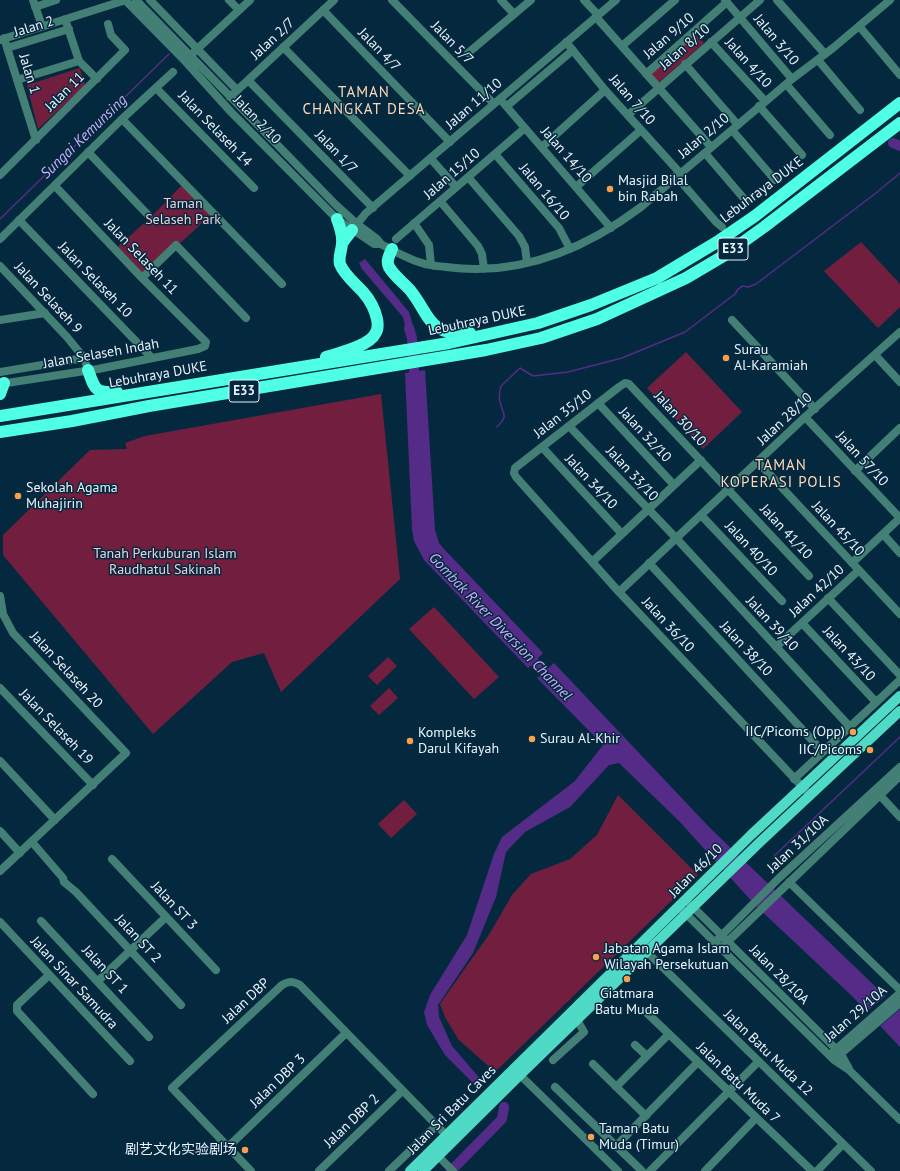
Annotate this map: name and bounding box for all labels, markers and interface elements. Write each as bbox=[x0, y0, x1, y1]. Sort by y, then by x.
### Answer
street label: Jalan 9/10 bbox=[640, 10, 698, 62]
street label: Jalan 3/10 bbox=[750, 11, 802, 69]
street label: Jalan 2 bbox=[12, 13, 56, 41]
street label: Jalan 2/7 bbox=[248, 15, 298, 63]
street label: Jalan 5/7 bbox=[427, 18, 477, 68]
street label: Jalan 8/10 bbox=[656, 21, 714, 73]
street label: Jalan 4/7 bbox=[354, 25, 404, 75]
street label: Jalan 4/10 bbox=[721, 35, 775, 91]
street label: Jalan 1 bbox=[15, 52, 43, 96]
street label: Jalan 11 bbox=[42, 69, 88, 115]
street label: Jalan 7/10 bbox=[606, 71, 658, 129]
street label: Jalan 11/10 bbox=[442, 75, 506, 133]
district label: TAMAN CHANGKAT DESA bbox=[302, 84, 426, 119]
street label: Jalan Selaseh 14 bbox=[175, 88, 255, 170]
water label: Sungai Kemunsing bbox=[37, 91, 131, 183]
street label: Jalan 2/10 bbox=[230, 92, 284, 148]
street label: Jalan 2/10 bbox=[675, 110, 733, 162]
street label: Jalan 14/10 bbox=[537, 123, 595, 187]
street label: Jalan 1/7 bbox=[311, 127, 361, 177]
street label: Jalan 15/10 bbox=[420, 145, 484, 203]
street label: Lebuhraya DUKE bbox=[717, 153, 807, 227]
street label: Jalan 16/10 bbox=[515, 160, 573, 224]
place label: Masjid Bilal bin Rabah bbox=[618, 173, 688, 206]
marker: Masjid Bilal bin Rabah bbox=[605, 184, 615, 194]
park label: Taman Selaseh Park bbox=[145, 196, 221, 228]
street label: Jalan Selaseh 11 bbox=[101, 216, 181, 298]
road number: E33 bbox=[718, 238, 748, 260]
street label: Jalan Selaseh 10 bbox=[55, 239, 135, 321]
street label: Jalan Selaseh 9 bbox=[11, 259, 85, 337]
street label: Lebuhraya DUKE bbox=[427, 302, 527, 340]
street label: Jalan Selaseh Indah bbox=[42, 336, 160, 372]
place label: Surau Al-Karamiah bbox=[734, 342, 808, 374]
marker: Surau Al-Karamiah bbox=[721, 353, 731, 363]
street label: Lebuhraya DUKE bbox=[108, 358, 208, 392]
road number: E33 bbox=[229, 380, 259, 402]
street label: Jalan 35/10 bbox=[531, 386, 595, 442]
street label: Jalan 30/10 bbox=[650, 388, 710, 450]
street label: Jalan 28/10 bbox=[754, 389, 816, 449]
street label: Jalan 32/10 bbox=[615, 404, 675, 466]
street label: Jalan 57/10 bbox=[832, 428, 892, 490]
street label: Jalan 33/10 bbox=[602, 443, 662, 505]
street label: Jalan 34/10 bbox=[561, 451, 621, 513]
district label: TAMAN KOPERASI POLIS bbox=[720, 457, 842, 492]
place label: Sekolah Agama Muhajirin bbox=[26, 480, 118, 512]
marker: Sekolah Agama Muhajirin bbox=[13, 491, 23, 501]
street label: Jalan 45/10 bbox=[808, 498, 868, 560]
street label: Jalan 41/10 bbox=[756, 501, 816, 563]
street label: Jalan 40/10 bbox=[721, 518, 781, 580]
park label: Tanah Perkuburan Islam Raudhatul Sakinah bbox=[93, 546, 237, 578]
water label: Gombak River Diversion Channel bbox=[425, 549, 575, 705]
street label: Jalan 42/10 bbox=[786, 561, 848, 621]
street label: Jalan 39/10 bbox=[742, 593, 802, 655]
street label: Jalan 36/10 bbox=[638, 594, 698, 656]
street label: Jalan 38/10 bbox=[716, 618, 776, 680]
street label: Jalan 43/10 bbox=[819, 623, 879, 685]
street label: Jalan Selaseh 20 bbox=[26, 628, 106, 712]
street label: Jalan Selaseh 19 bbox=[16, 686, 96, 768]
place label: IIC/Picoms (Opp) bbox=[745, 724, 845, 740]
place label: Kompleks Darul Kifayah bbox=[418, 725, 499, 758]
marker: IIC/Picoms (Opp) bbox=[848, 727, 858, 737]
place label: Surau Al-Khir bbox=[540, 731, 620, 747]
marker: Surau Al-Khir bbox=[527, 734, 537, 744]
marker: Kompleks Darul Kifayah bbox=[405, 736, 415, 746]
place label: IIC/Picoms bbox=[799, 742, 862, 758]
marker: IIC/Picoms bbox=[865, 745, 875, 755]
street label: Jalan 31/10A bbox=[764, 812, 832, 876]
street label: Jalan 46/10 bbox=[666, 841, 726, 901]
street label: Jalan ST 3 bbox=[147, 878, 201, 934]
street label: Jalan ST 2 bbox=[111, 911, 165, 967]
street label: Jalan Sinar Samudra bbox=[27, 933, 121, 1033]
place label: Jabatan Agama Islam Wilayah Persekutuan bbox=[604, 941, 729, 974]
street label: Jalan ST 1 bbox=[78, 942, 132, 998]
street label: Jalan 28/10A bbox=[746, 942, 812, 1008]
marker: Jabatan Agama Islam Wilayah Persekutuan bbox=[591, 952, 601, 962]
marker: Giatmara Batu Muda bbox=[622, 974, 632, 984]
street label: Jalan DBP bbox=[219, 975, 273, 1027]
street label: Jalan 29/10A bbox=[821, 982, 891, 1046]
place label: Giatmara Batu Muda bbox=[595, 986, 659, 1018]
street label: Jalan Batu Muda 12 bbox=[720, 1006, 816, 1100]
street label: Jalan Batu Muda 7 bbox=[693, 1039, 783, 1127]
street label: Jalan DBP 3 bbox=[247, 1051, 309, 1111]
street label: Jalan Sri Batu Caves bbox=[404, 1062, 500, 1158]
street label: Jalan DBP 2 bbox=[321, 1091, 383, 1151]
place label: Taman Batu Muda (Timur) bbox=[599, 1121, 679, 1154]
marker: Taman Batu Muda (Timur) bbox=[586, 1132, 596, 1142]
place label: 剧艺文化实验剧场 bbox=[125, 1142, 237, 1158]
marker: 剧艺文化实验剧场 bbox=[240, 1145, 250, 1155]

